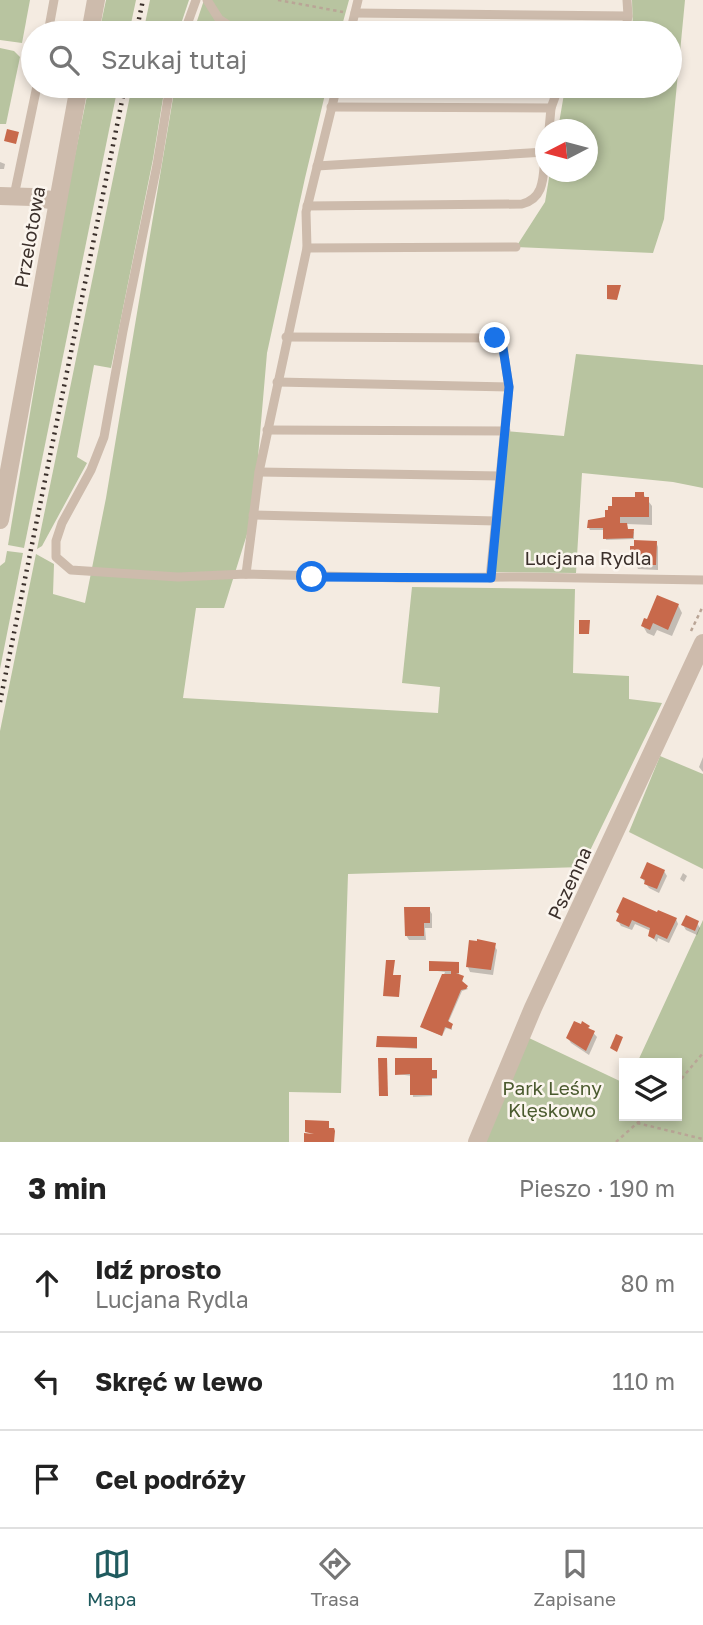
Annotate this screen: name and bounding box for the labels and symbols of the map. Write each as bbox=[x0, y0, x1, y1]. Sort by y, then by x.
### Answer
north arrow bbox=[535, 119, 598, 182]
street label: Przelotowa bbox=[9, 184, 49, 290]
route end bbox=[479, 322, 510, 353]
street label: Lucjana Rydla bbox=[525, 546, 651, 569]
route start bbox=[296, 561, 327, 592]
street label: Pszenna bbox=[542, 843, 596, 923]
park label: Park Leśny Klęskowo bbox=[502, 1076, 602, 1121]

